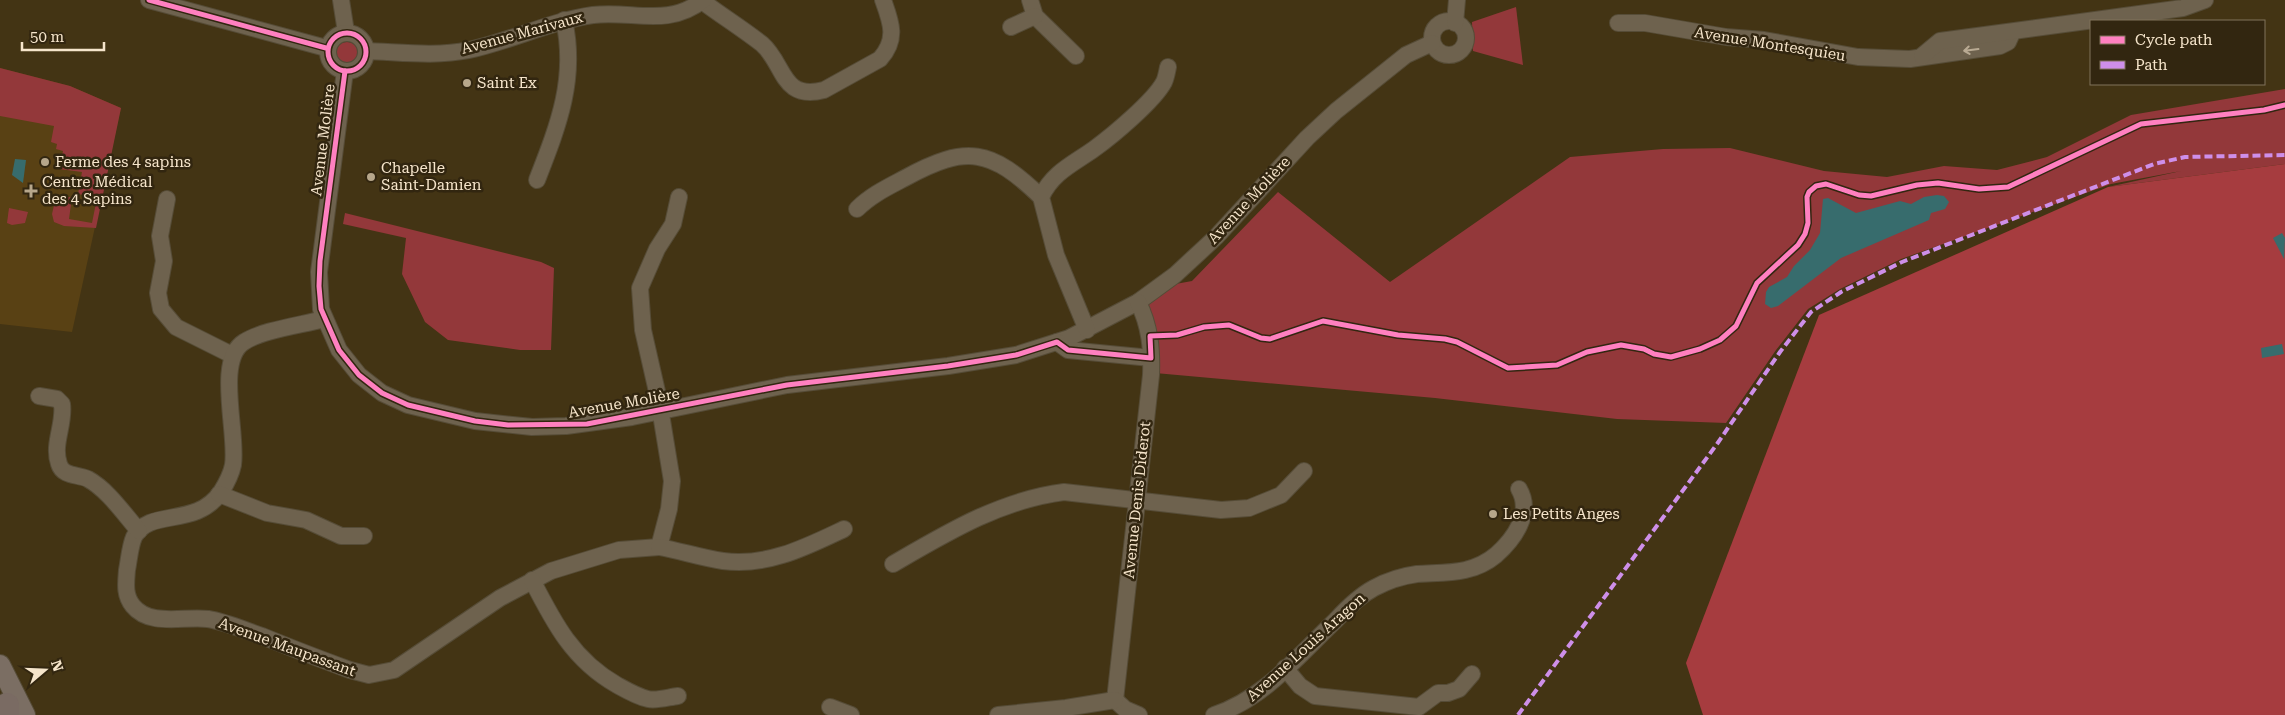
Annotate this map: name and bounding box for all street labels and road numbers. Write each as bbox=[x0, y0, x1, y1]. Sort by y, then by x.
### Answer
street label: Avenue Marivaux bbox=[459, 8, 585, 58]
street label: Avenue Montesquieu bbox=[1693, 23, 1847, 65]
street label: Avenue Molière bbox=[307, 83, 339, 197]
street label: Avenue Molière bbox=[1204, 153, 1294, 247]
street label: Avenue Molière bbox=[567, 384, 681, 422]
street label: Avenue Denis Diderot bbox=[1120, 420, 1154, 580]
street label: Avenue Louis Aragon bbox=[1243, 589, 1369, 705]
street label: Avenue Maupassant bbox=[216, 614, 358, 680]

